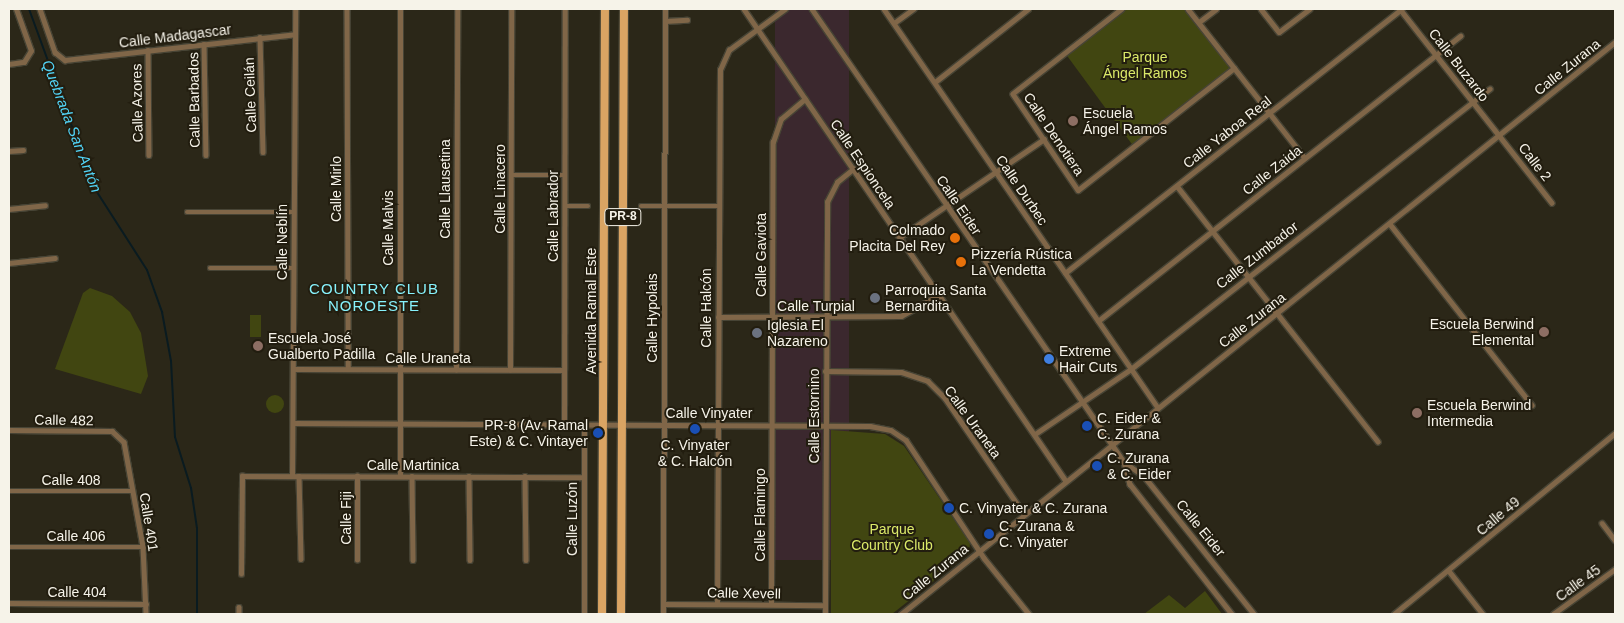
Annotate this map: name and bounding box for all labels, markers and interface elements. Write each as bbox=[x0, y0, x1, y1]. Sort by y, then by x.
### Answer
street label: Calle Madagascar bbox=[118, 21, 232, 51]
street label: Calle Buzardo bbox=[1425, 25, 1493, 105]
street label: Calle Zurana bbox=[1531, 35, 1603, 99]
park label: Parque Ángel Ramos bbox=[1103, 49, 1187, 82]
street label: Calle Barbados bbox=[185, 52, 203, 148]
water label: Quebrada San Antón bbox=[38, 57, 106, 195]
street label: Calle Ceilán bbox=[240, 57, 260, 133]
street label: Calle Azores bbox=[128, 63, 146, 143]
street label: Calle Denotiera bbox=[1020, 89, 1088, 179]
street label: Calle Yaboa Real bbox=[1179, 92, 1275, 172]
place label: Escuela Ángel Ramos bbox=[1083, 105, 1167, 138]
marker: Escuela Ángel Ramos bbox=[1067, 115, 1079, 127]
street label: Calle Espioncela bbox=[827, 116, 899, 212]
street label: Calle Llausetina bbox=[437, 139, 453, 239]
street label: Calle 2 bbox=[1515, 140, 1555, 184]
street label: Calle Zaida bbox=[1239, 142, 1305, 198]
street label: Calle Linacero bbox=[492, 144, 508, 234]
street label: Calle Durbec bbox=[992, 152, 1052, 228]
street label: Calle Mirlo bbox=[328, 156, 344, 222]
street label: Calle Labrador bbox=[545, 170, 561, 262]
street label: Calle Eider bbox=[933, 172, 985, 238]
street label: Calle Malvis bbox=[380, 190, 396, 266]
street label: Calle Neblín bbox=[274, 204, 290, 280]
road number: PR-8 bbox=[604, 208, 642, 226]
street label: Calle Gaviota bbox=[753, 213, 769, 297]
street label: Calle Zumbador bbox=[1213, 218, 1301, 292]
place label: Colmado Placita Del Rey bbox=[849, 222, 945, 254]
marker: Colmado Placita Del Rey bbox=[949, 232, 961, 244]
place label: Pizzería Rústica La Vendetta bbox=[971, 246, 1072, 278]
street label: Avenida Ramal Este bbox=[583, 248, 599, 374]
marker: Pizzería Rústica La Vendetta bbox=[955, 256, 967, 268]
street label: Calle Halcón bbox=[698, 268, 714, 348]
street label: Calle Hypolais bbox=[644, 273, 660, 363]
district label: COUNTRY CLUB NOROESTE bbox=[307, 279, 441, 314]
place label: Parroquia Santa Bernardita bbox=[885, 282, 986, 314]
street label: Calle Zurana bbox=[1215, 289, 1289, 351]
marker: Parroquia Santa Bernardita bbox=[869, 292, 881, 304]
street label: Calle Turpial bbox=[777, 298, 855, 314]
place label: Escuela Berwind Elemental bbox=[1430, 316, 1534, 348]
place label: Iglesia El Nazareno bbox=[767, 317, 828, 350]
marker: Escuela Berwind Elemental bbox=[1538, 326, 1550, 338]
marker: Iglesia El Nazareno bbox=[751, 327, 763, 339]
place label: Escuela José Gualberto Padilla bbox=[268, 330, 375, 362]
marker: Escuela José Gualberto Padilla bbox=[252, 340, 264, 352]
place label: Extreme Hair Cuts bbox=[1059, 343, 1117, 376]
street label: Calle Uraneta bbox=[385, 350, 471, 366]
marker: Extreme Hair Cuts bbox=[1043, 353, 1055, 365]
street label: Calle Estornino bbox=[806, 369, 822, 463]
street label: Calle Uraneta bbox=[941, 382, 1005, 462]
place label: Escuela Berwind Intermedia bbox=[1427, 397, 1531, 430]
street label: Calle Vinyater bbox=[666, 405, 752, 421]
marker: Escuela Berwind Intermedia bbox=[1411, 407, 1423, 419]
place label: C. Eider & C. Zurana bbox=[1097, 410, 1161, 442]
street label: Calle 482 bbox=[34, 411, 94, 429]
place label: PR-8 (Av. Ramal Este) & C. Vintayer bbox=[469, 417, 588, 450]
marker: C. Eider & C. Zurana bbox=[1081, 420, 1093, 432]
marker: C. Vinyater & C. Halcón bbox=[689, 423, 701, 435]
marker: PR-8 (Av. Ramal Este) & C. Vintayer bbox=[592, 427, 604, 439]
place label: C. Vinyater & C. Halcón bbox=[658, 437, 732, 470]
place label: C. Zurana & C. Eider bbox=[1107, 450, 1171, 482]
street label: Calle Martinica bbox=[367, 457, 459, 473]
marker: C. Zurana & C. Eider bbox=[1091, 460, 1103, 472]
street label: Calle Flamingo bbox=[752, 468, 768, 562]
street label: Calle 408 bbox=[41, 472, 101, 488]
street label: Calle Luzón bbox=[564, 482, 580, 556]
street label: Calle 401 bbox=[136, 491, 162, 553]
street label: Calle Fiji bbox=[338, 491, 354, 545]
street label: Calle 49 bbox=[1473, 493, 1523, 539]
street label: Calle Eider bbox=[1173, 496, 1229, 560]
place label: C. Vinyater & C. Zurana bbox=[959, 500, 1107, 516]
marker: C. Vinyater & C. Zurana bbox=[943, 502, 955, 514]
place label: C. Zurana & C. Vinyater bbox=[999, 518, 1074, 550]
park label: Parque Country Club bbox=[851, 521, 933, 554]
street label: Calle 406 bbox=[46, 528, 106, 544]
marker: C. Zurana & C. Vinyater bbox=[983, 528, 995, 540]
street label: Calle Zurana bbox=[899, 540, 971, 604]
street label: Calle 45 bbox=[1552, 561, 1604, 605]
street label: Calle 404 bbox=[47, 584, 107, 600]
street label: Calle Xevell bbox=[707, 584, 781, 602]

